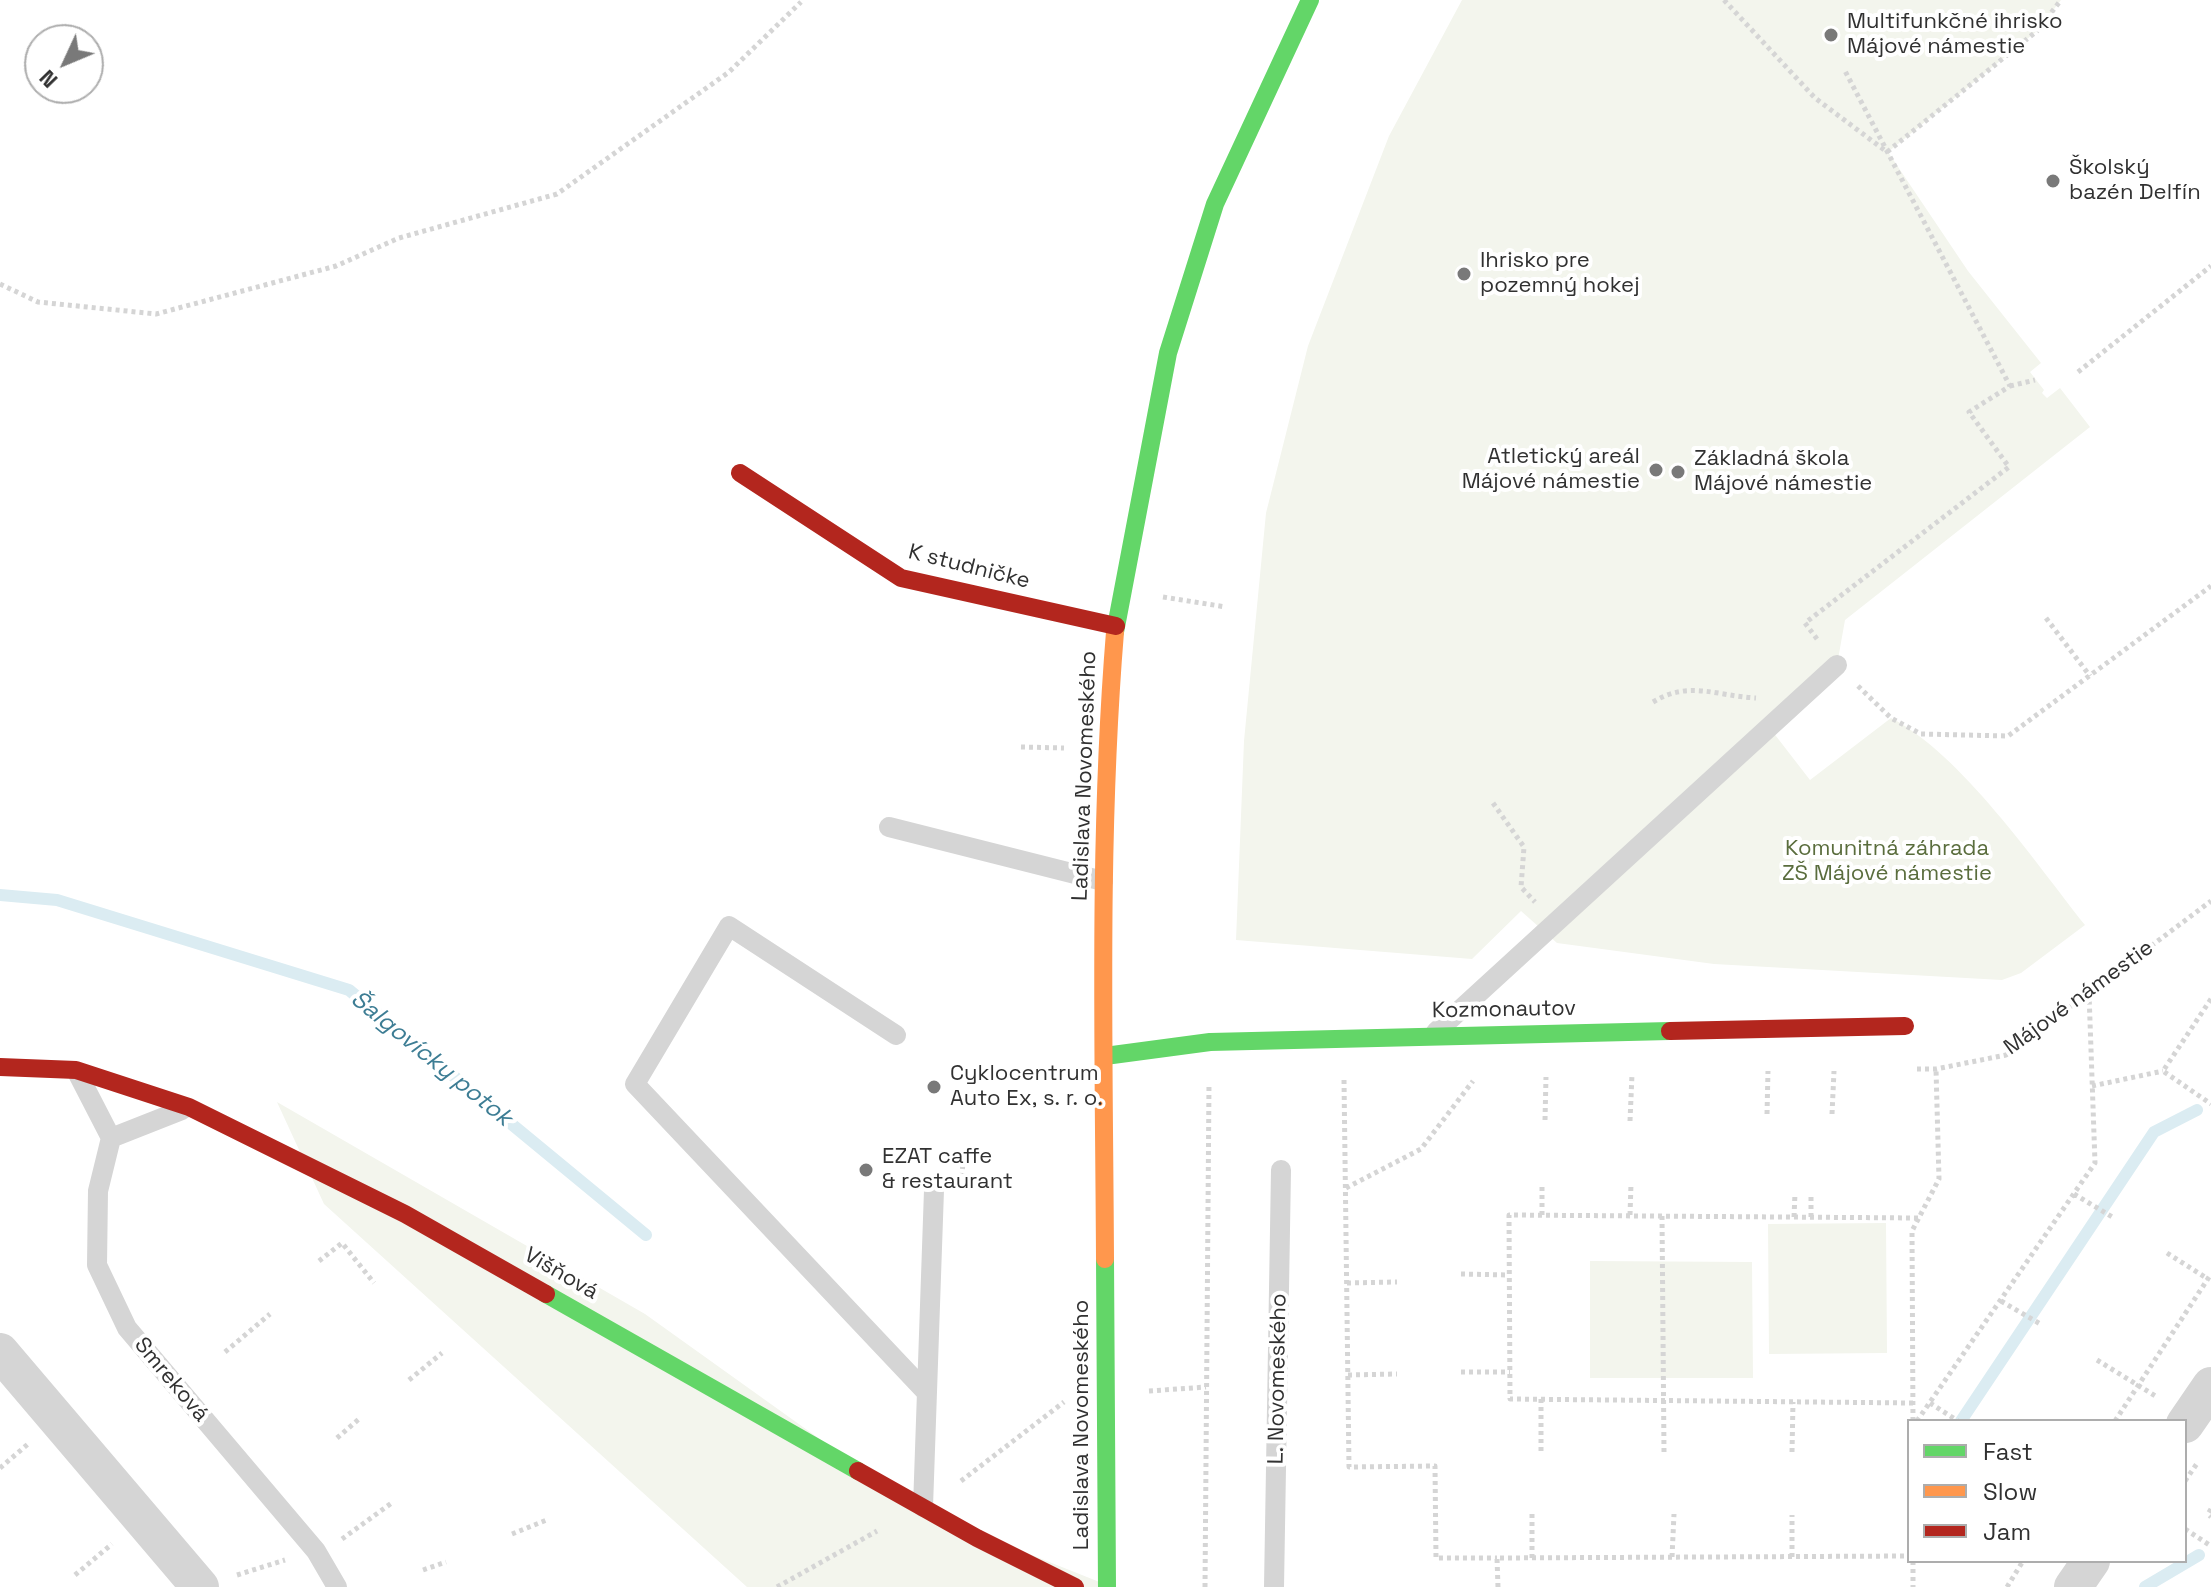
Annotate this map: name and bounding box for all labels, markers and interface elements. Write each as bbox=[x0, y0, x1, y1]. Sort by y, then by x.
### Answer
place label: Multifunkčné ihrisko Májové námestie bbox=[1847, 9, 2063, 60]
north arrow bbox=[24, 24, 104, 104]
marker: Multifunkčné ihrisko Májové námestie bbox=[1822, 26, 1840, 44]
text: N bbox=[33, 64, 63, 94]
place label: Školský bazén Delfín bbox=[2069, 155, 2201, 206]
marker: Školský bazén Delfín bbox=[2044, 172, 2062, 190]
place label: Ihrisko pre pozemný hokej bbox=[1480, 248, 1640, 300]
marker: Ihrisko pre pozemný hokej bbox=[1455, 265, 1473, 283]
place label: Atletický areál Májové námestie bbox=[1462, 444, 1640, 496]
place label: Základná škola Májové námestie bbox=[1694, 446, 1872, 498]
marker: Atletický areál Májové námestie bbox=[1647, 461, 1665, 479]
marker: Základná škola Májové námestie bbox=[1669, 463, 1687, 481]
street label: K studničke bbox=[905, 539, 1033, 595]
street label: Ladislava Novomeského bbox=[1067, 650, 1103, 902]
park label: Komunitná záhrada ZŠ Májové námestie bbox=[1782, 836, 1992, 888]
street label: Májové námestie bbox=[1999, 935, 2159, 1061]
water label: Šalgovícky potok bbox=[345, 985, 517, 1133]
street label: Kozmonautov bbox=[1432, 996, 1576, 1024]
place label: Cyklocentrum Auto Ex, s. r. o. bbox=[950, 1061, 1103, 1112]
marker: Cyklocentrum Auto Ex, s. r. o. bbox=[925, 1078, 943, 1096]
place label: EZAT caffe & restaurant bbox=[882, 1144, 1013, 1196]
marker: EZAT caffe & restaurant bbox=[857, 1161, 875, 1179]
street label: Višňová bbox=[519, 1242, 603, 1306]
street label: L. Novomeského bbox=[1263, 1293, 1293, 1465]
street label: Ladislava Novomeského bbox=[1069, 1300, 1095, 1550]
street label: Smreková bbox=[128, 1332, 214, 1428]
legend bbox=[1907, 1419, 2187, 1563]
text: Fast bbox=[1983, 1436, 2033, 1467]
text: Slow bbox=[1983, 1476, 2037, 1507]
text: Jam bbox=[1983, 1516, 2031, 1547]

